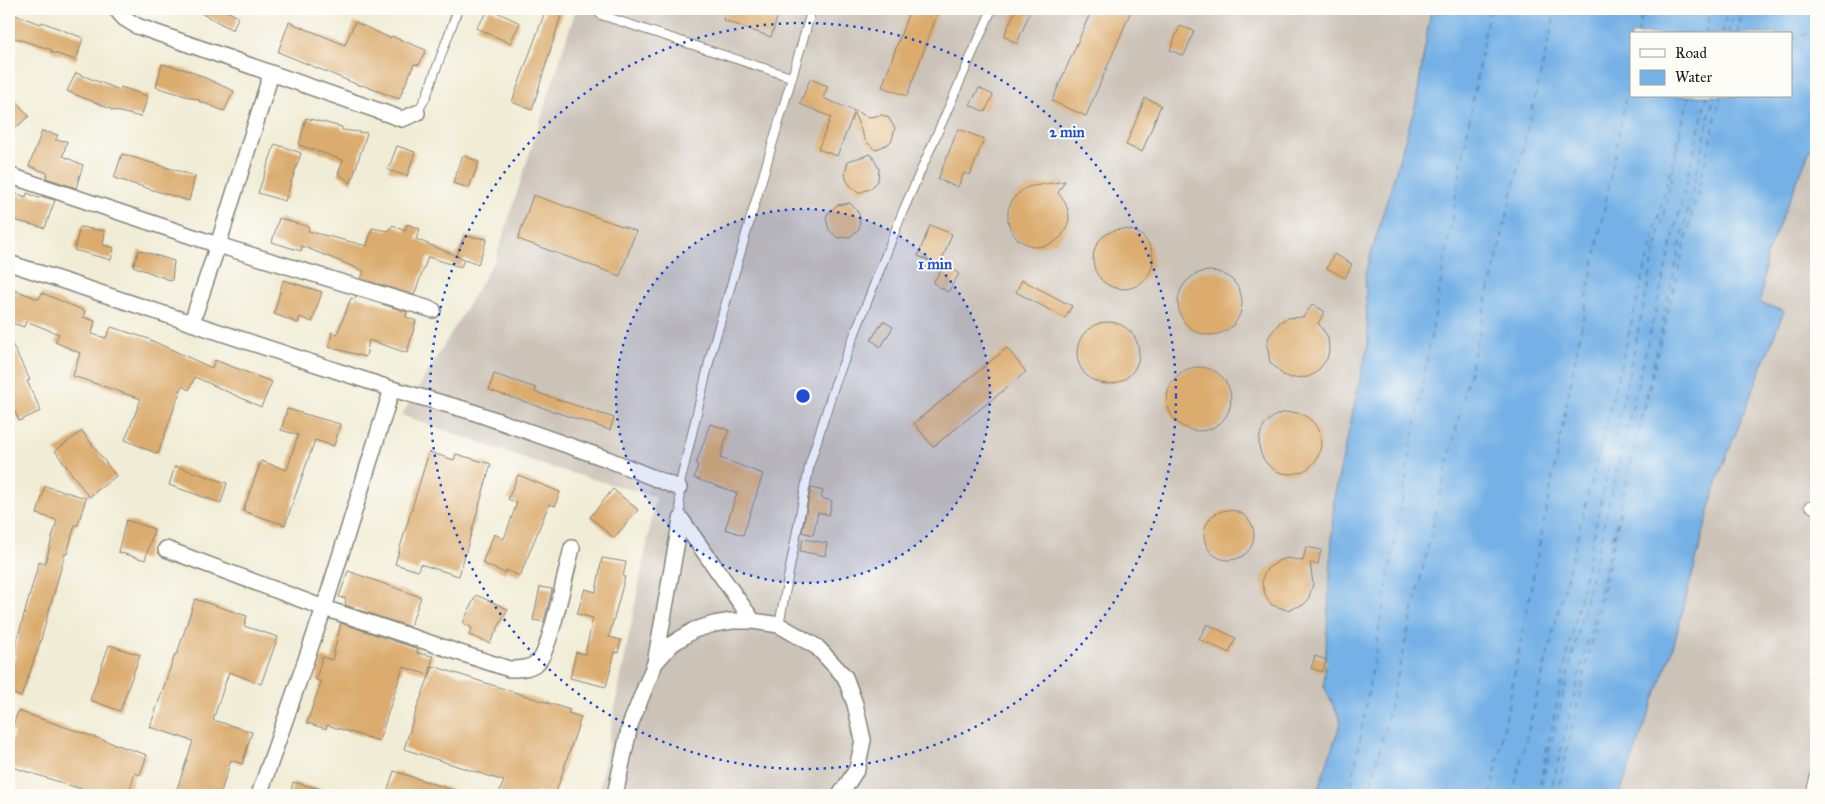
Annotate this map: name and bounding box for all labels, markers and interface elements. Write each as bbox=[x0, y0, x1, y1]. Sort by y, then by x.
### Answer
legend bbox=[1630, 32, 1792, 98]
text: Road bbox=[1675, 44, 1707, 62]
text: Water bbox=[1675, 68, 1712, 86]
text: 2 min bbox=[1049, 123, 1086, 141]
text: 1 min bbox=[918, 255, 953, 273]
centre of rings bbox=[794, 387, 812, 405]

